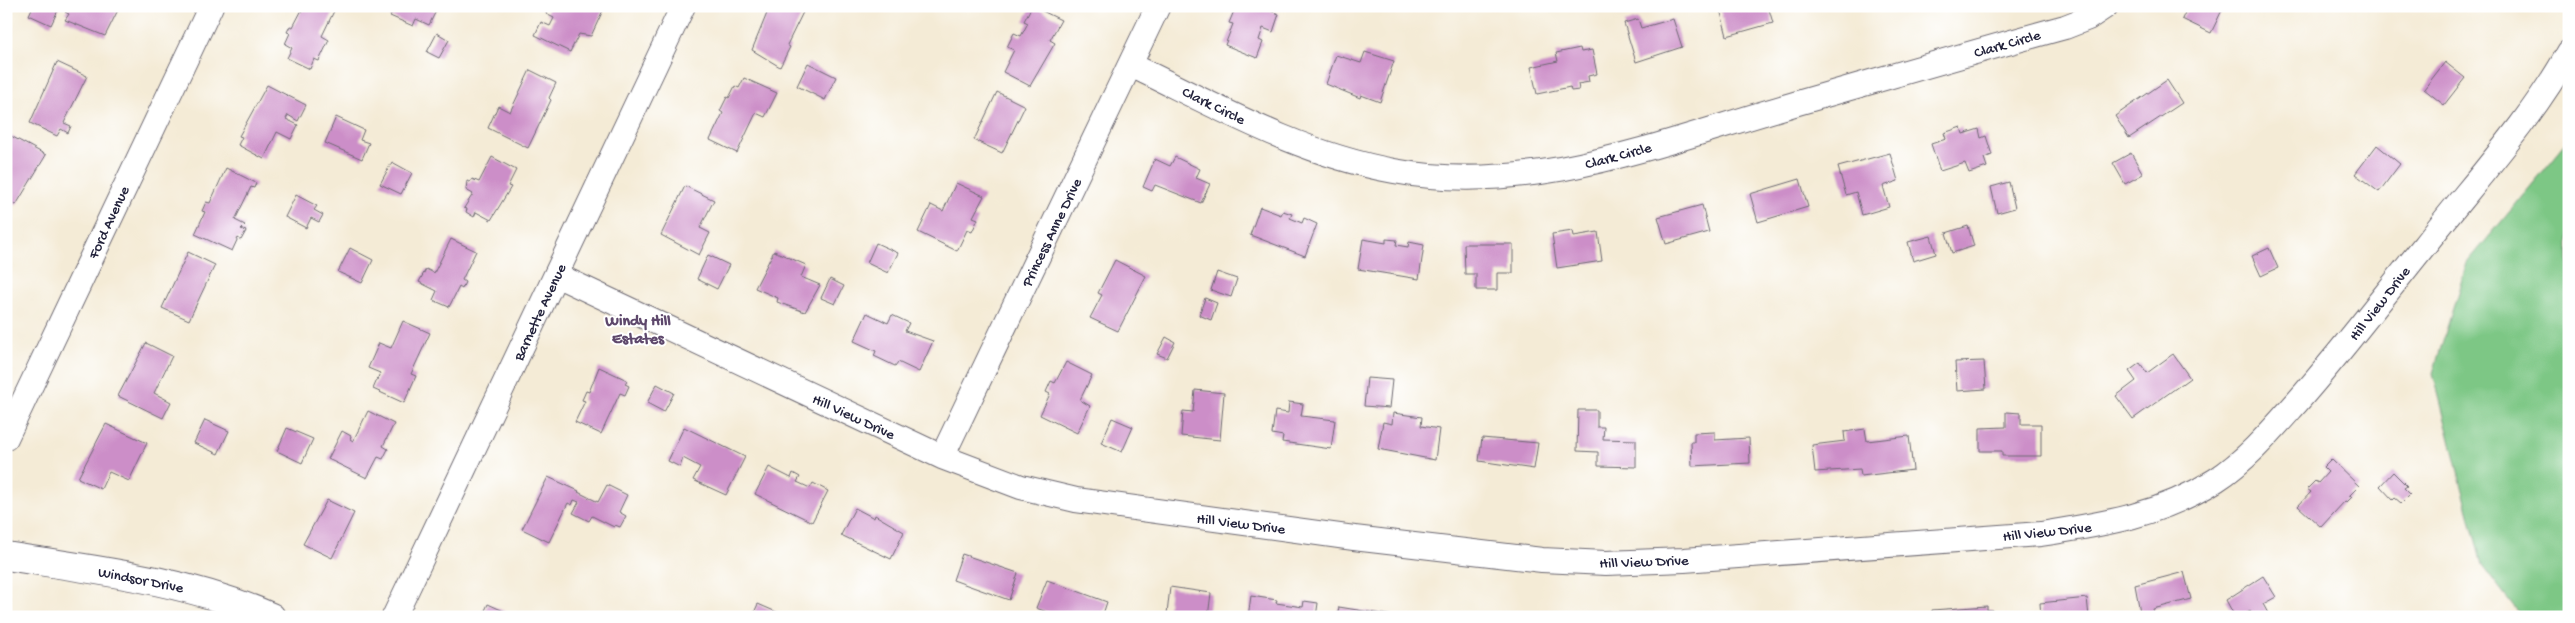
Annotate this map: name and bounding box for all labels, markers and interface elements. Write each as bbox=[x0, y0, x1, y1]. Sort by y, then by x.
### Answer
street label: Clark Circle bbox=[1972, 27, 2043, 63]
street label: Clark Circle bbox=[1179, 84, 1248, 130]
street label: Clark Circle bbox=[1583, 139, 1654, 174]
street label: Princess Anne Drive bbox=[1018, 175, 1087, 291]
street label: Ford Avenue bbox=[85, 183, 135, 263]
street label: Barnette Avenue bbox=[510, 261, 571, 365]
street label: Hill View Drive bbox=[2346, 263, 2415, 345]
district label: Windy Hill Estates bbox=[604, 313, 671, 350]
street label: Hill View Drive bbox=[809, 391, 898, 445]
street label: Hill View Drive bbox=[1195, 511, 1286, 539]
street label: Hill View Drive bbox=[2002, 519, 2093, 547]
street label: Hill View Drive bbox=[1599, 552, 1689, 574]
street label: Windsor Drive bbox=[96, 564, 185, 598]

